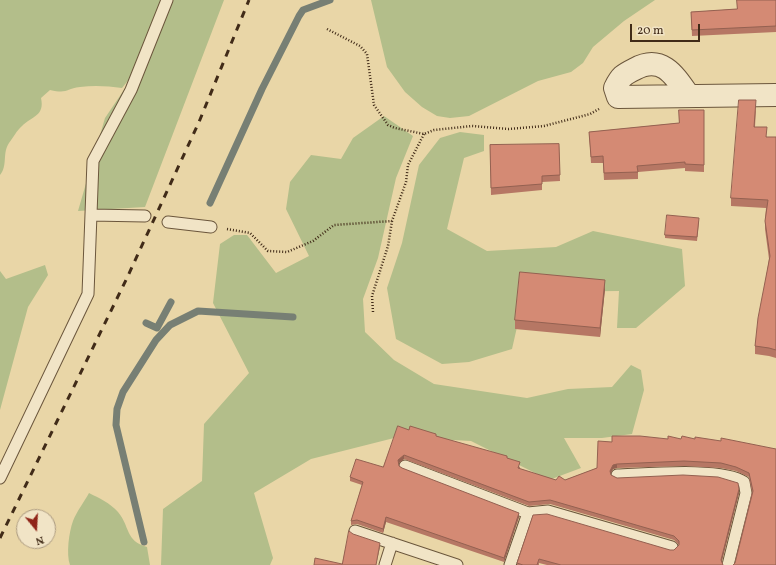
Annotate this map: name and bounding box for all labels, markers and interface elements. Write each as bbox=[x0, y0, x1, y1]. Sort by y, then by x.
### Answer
scale bar bbox=[632, 16, 702, 42]
text: 20 m bbox=[637, 23, 664, 39]
north arrow bbox=[16, 509, 56, 549]
text: N bbox=[33, 532, 46, 548]

